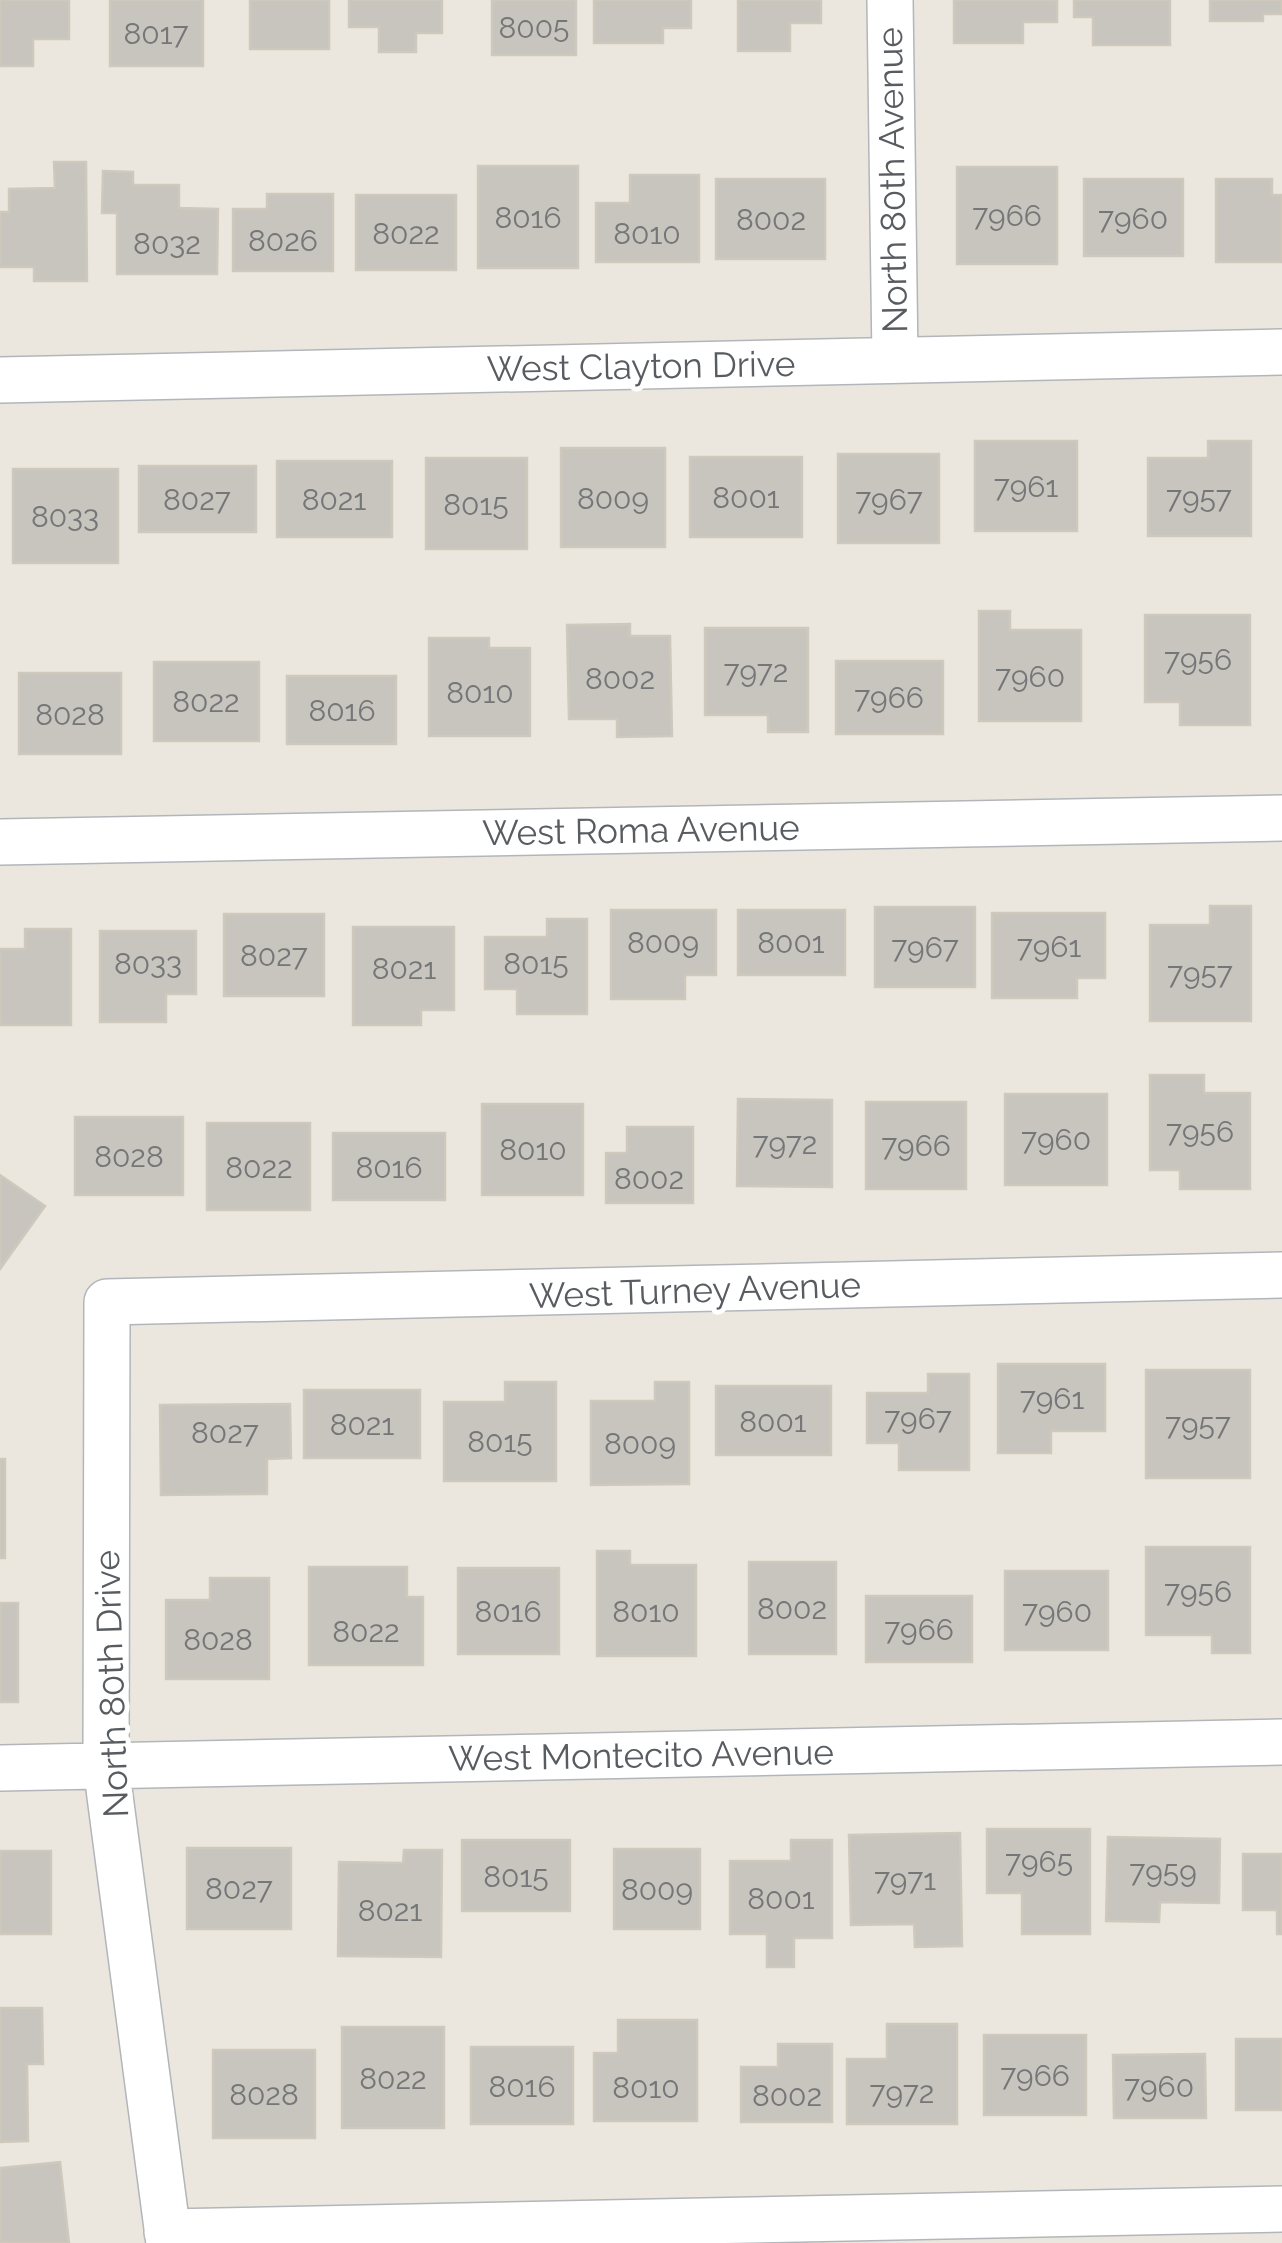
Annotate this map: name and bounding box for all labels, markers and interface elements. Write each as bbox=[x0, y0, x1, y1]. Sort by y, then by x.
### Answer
house number: 8005 bbox=[499, 10, 569, 45]
house number: 8017 bbox=[124, 16, 188, 51]
street label: North 80th Avenue bbox=[869, 27, 915, 333]
house number: 7966 bbox=[972, 198, 1042, 233]
house number: 8016 bbox=[494, 200, 562, 235]
house number: 7960 bbox=[1098, 201, 1168, 236]
house number: 8002 bbox=[736, 202, 806, 237]
house number: 8022 bbox=[372, 216, 440, 251]
house number: 8010 bbox=[613, 216, 681, 251]
house number: 8026 bbox=[248, 223, 318, 258]
house number: 8032 bbox=[133, 226, 201, 261]
street label: West Clayton Drive bbox=[486, 343, 796, 389]
house number: 7961 bbox=[994, 469, 1058, 504]
house number: 8001 bbox=[712, 480, 780, 515]
house number: 7957 bbox=[1166, 480, 1232, 515]
house number: 8009 bbox=[577, 481, 649, 516]
house number: 8027 bbox=[163, 482, 231, 517]
house number: 8021 bbox=[302, 482, 366, 517]
house number: 7967 bbox=[855, 482, 923, 517]
house number: 8015 bbox=[443, 487, 509, 522]
house number: 8033 bbox=[31, 499, 99, 534]
house number: 7956 bbox=[1164, 642, 1232, 677]
house number: 7972 bbox=[723, 654, 789, 689]
house number: 7960 bbox=[995, 659, 1065, 694]
house number: 8002 bbox=[585, 661, 655, 696]
house number: 8010 bbox=[446, 675, 514, 710]
house number: 7966 bbox=[854, 680, 924, 715]
house number: 8022 bbox=[172, 684, 240, 719]
house number: 8016 bbox=[308, 693, 376, 728]
house number: 8028 bbox=[35, 697, 105, 732]
street label: West Roma Avenue bbox=[482, 807, 800, 853]
house number: 8009 bbox=[627, 925, 699, 960]
house number: 8001 bbox=[757, 925, 825, 960]
house number: 7961 bbox=[1017, 929, 1081, 964]
house number: 7967 bbox=[891, 930, 959, 965]
house number: 8027 bbox=[240, 938, 308, 973]
house number: 8033 bbox=[114, 946, 182, 981]
house number: 8015 bbox=[503, 946, 569, 981]
house number: 8021 bbox=[372, 951, 436, 986]
house number: 7957 bbox=[1167, 956, 1233, 991]
house number: 7956 bbox=[1166, 1114, 1234, 1149]
house number: 7960 bbox=[1021, 1122, 1091, 1157]
house number: 7972 bbox=[752, 1126, 818, 1161]
house number: 7966 bbox=[881, 1128, 951, 1163]
house number: 8010 bbox=[499, 1132, 567, 1167]
house number: 8028 bbox=[94, 1139, 164, 1174]
house number: 8022 bbox=[225, 1150, 293, 1185]
house number: 8016 bbox=[355, 1150, 423, 1185]
house number: 8002 bbox=[614, 1161, 684, 1196]
street label: West Turney Avenue bbox=[528, 1264, 862, 1316]
house number: 7961 bbox=[1020, 1381, 1084, 1416]
house number: 7967 bbox=[884, 1401, 952, 1436]
house number: 8001 bbox=[739, 1404, 807, 1439]
house number: 8021 bbox=[330, 1407, 394, 1442]
house number: 7957 bbox=[1165, 1407, 1231, 1442]
house number: 8027 bbox=[191, 1415, 259, 1450]
house number: 8015 bbox=[467, 1424, 533, 1459]
house number: 8009 bbox=[604, 1426, 676, 1461]
street label: North 80th Drive bbox=[86, 1550, 136, 1818]
house number: 7956 bbox=[1164, 1574, 1232, 1609]
house number: 8002 bbox=[757, 1591, 827, 1626]
house number: 8016 bbox=[474, 1594, 542, 1629]
house number: 8010 bbox=[612, 1594, 680, 1629]
house number: 7960 bbox=[1022, 1594, 1092, 1629]
house number: 7966 bbox=[884, 1612, 954, 1647]
house number: 8022 bbox=[332, 1614, 400, 1649]
house number: 8028 bbox=[183, 1622, 253, 1657]
street label: West Montecito Avenue bbox=[448, 1731, 834, 1779]
house number: 7965 bbox=[1005, 1844, 1073, 1879]
house number: 7959 bbox=[1129, 1854, 1197, 1889]
house number: 8015 bbox=[483, 1859, 549, 1894]
house number: 7971 bbox=[874, 1862, 936, 1897]
house number: 8027 bbox=[205, 1871, 273, 1906]
house number: 8009 bbox=[621, 1872, 693, 1907]
house number: 8001 bbox=[747, 1881, 815, 1916]
house number: 8021 bbox=[358, 1893, 422, 1928]
house number: 7966 bbox=[1000, 2058, 1070, 2093]
house number: 8022 bbox=[359, 2061, 427, 2096]
house number: 8016 bbox=[488, 2069, 556, 2104]
house number: 7960 bbox=[1124, 2069, 1194, 2104]
house number: 8010 bbox=[612, 2070, 680, 2105]
house number: 7972 bbox=[869, 2075, 935, 2110]
house number: 8028 bbox=[229, 2077, 299, 2112]
house number: 8002 bbox=[752, 2078, 822, 2113]

